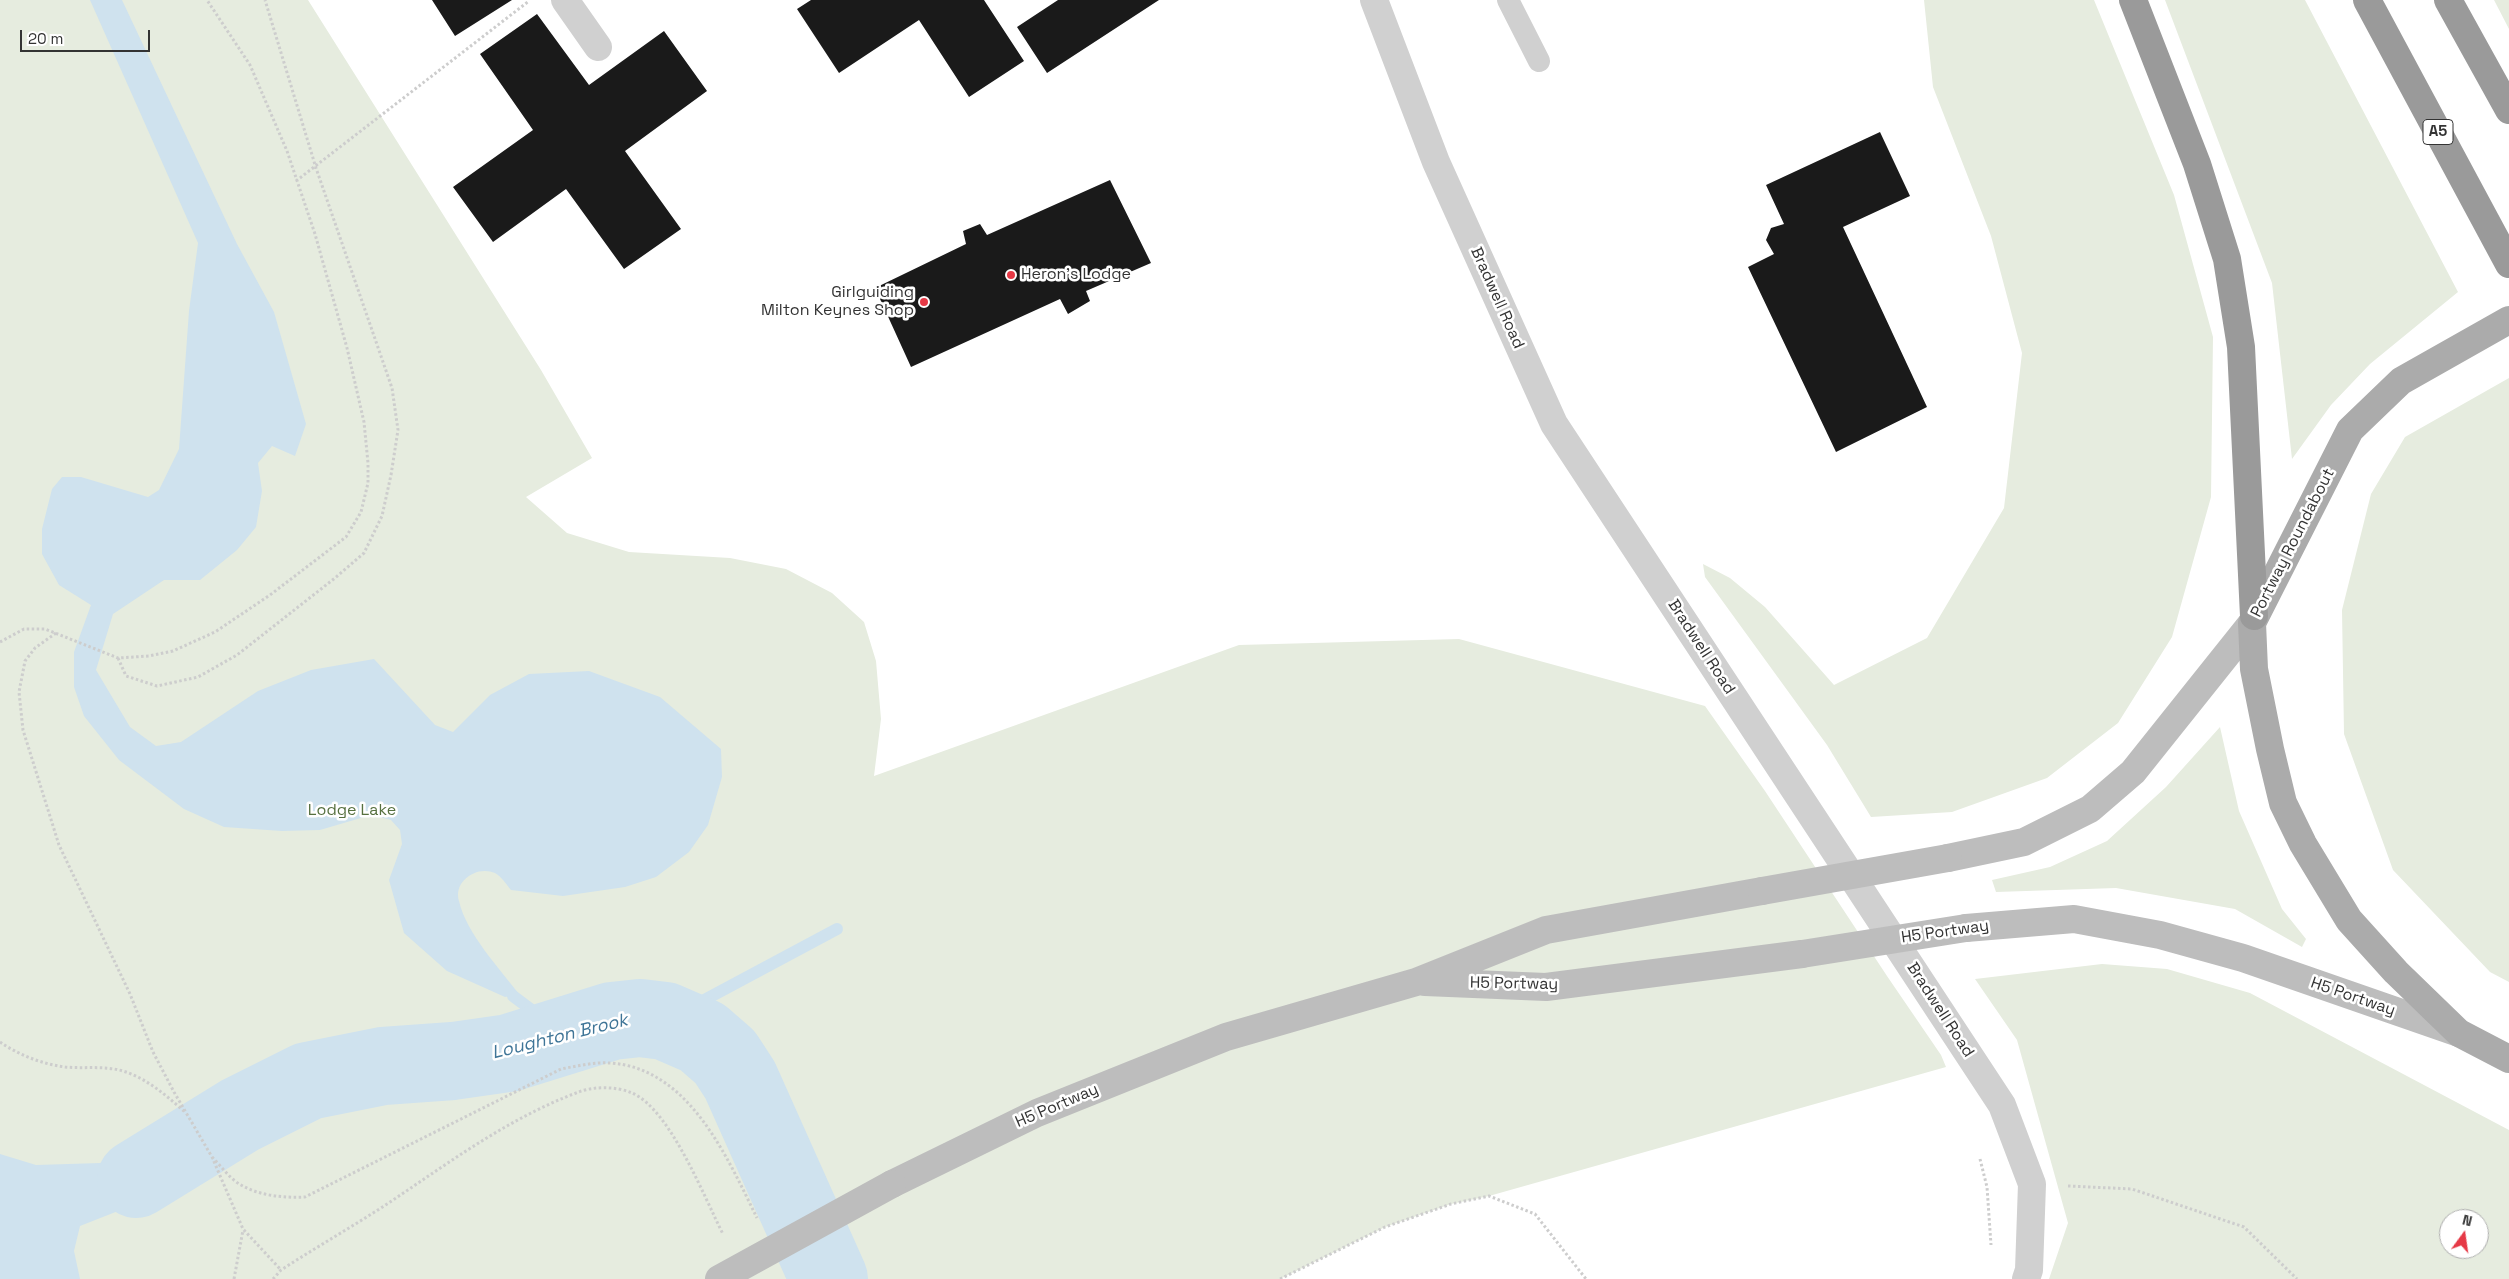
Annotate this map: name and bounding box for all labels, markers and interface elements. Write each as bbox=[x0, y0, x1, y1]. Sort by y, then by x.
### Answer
scale bar bbox=[22, 20, 152, 52]
text: 20 m bbox=[28, 29, 63, 48]
road number: A5 bbox=[2423, 120, 2453, 144]
street label: Bradwell Road bbox=[1466, 244, 1528, 352]
place label: Heron's Lodge bbox=[1021, 265, 1131, 285]
marker: Heron's Lodge bbox=[1005, 269, 1017, 281]
place label: Girlguiding Milton Keynes Shop bbox=[761, 283, 914, 321]
marker: Girlguiding Milton Keynes Shop bbox=[918, 296, 930, 308]
street label: Portway Roundabout bbox=[2247, 465, 2339, 621]
street label: Bradwell Road bbox=[1663, 596, 1739, 698]
park label: Lodge Lake bbox=[308, 801, 396, 821]
street label: H5 Portway bbox=[1900, 916, 1990, 948]
street label: Bradwell Road bbox=[1902, 959, 1978, 1061]
street label: H5 Portway bbox=[1470, 974, 1558, 994]
street label: H5 Portway bbox=[2308, 974, 2398, 1020]
water label: Loughton Brook bbox=[490, 1010, 630, 1064]
street label: H5 Portway bbox=[1013, 1080, 1101, 1132]
north arrow bbox=[2439, 1209, 2489, 1259]
text: N bbox=[2461, 1211, 2474, 1230]

